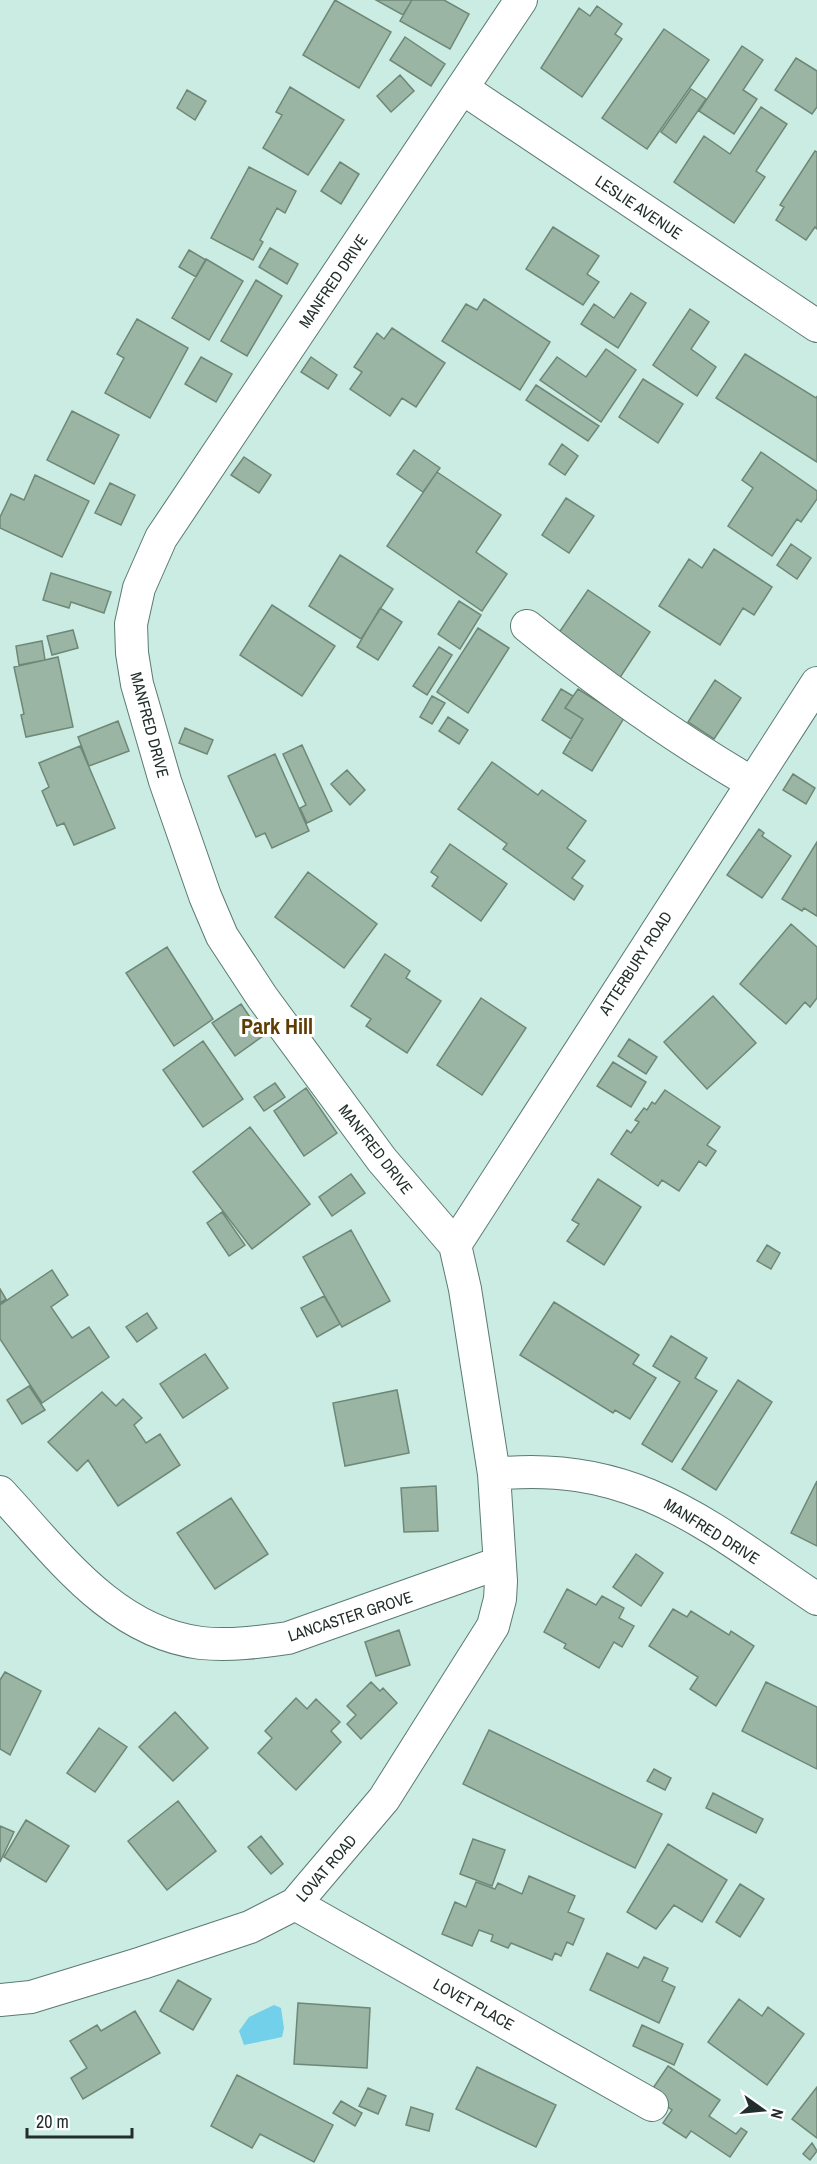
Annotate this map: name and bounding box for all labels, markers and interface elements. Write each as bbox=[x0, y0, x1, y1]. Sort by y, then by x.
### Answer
street label: LESLIE AVENUE bbox=[591, 170, 687, 244]
street label: MANFRED DRIVE bbox=[294, 230, 372, 332]
street label: MANFRED DRIVE bbox=[125, 670, 175, 780]
street label: ATTERBURY ROAD bbox=[593, 907, 677, 1020]
district label: Park Hill bbox=[241, 1011, 313, 1041]
street label: MANFRED DRIVE bbox=[334, 1099, 418, 1199]
street label: MANFRED DRIVE bbox=[660, 1493, 764, 1569]
street label: LANCASTER GROVE bbox=[285, 1585, 415, 1647]
street label: LOVAT ROAD bbox=[291, 1830, 361, 1906]
street label: LOVET PLACE bbox=[430, 1973, 518, 2035]
north arrow bbox=[733, 2080, 793, 2140]
scale bar bbox=[27, 2101, 132, 2139]
text: N bbox=[766, 2106, 789, 2121]
text: 20 m bbox=[36, 2109, 69, 2134]

